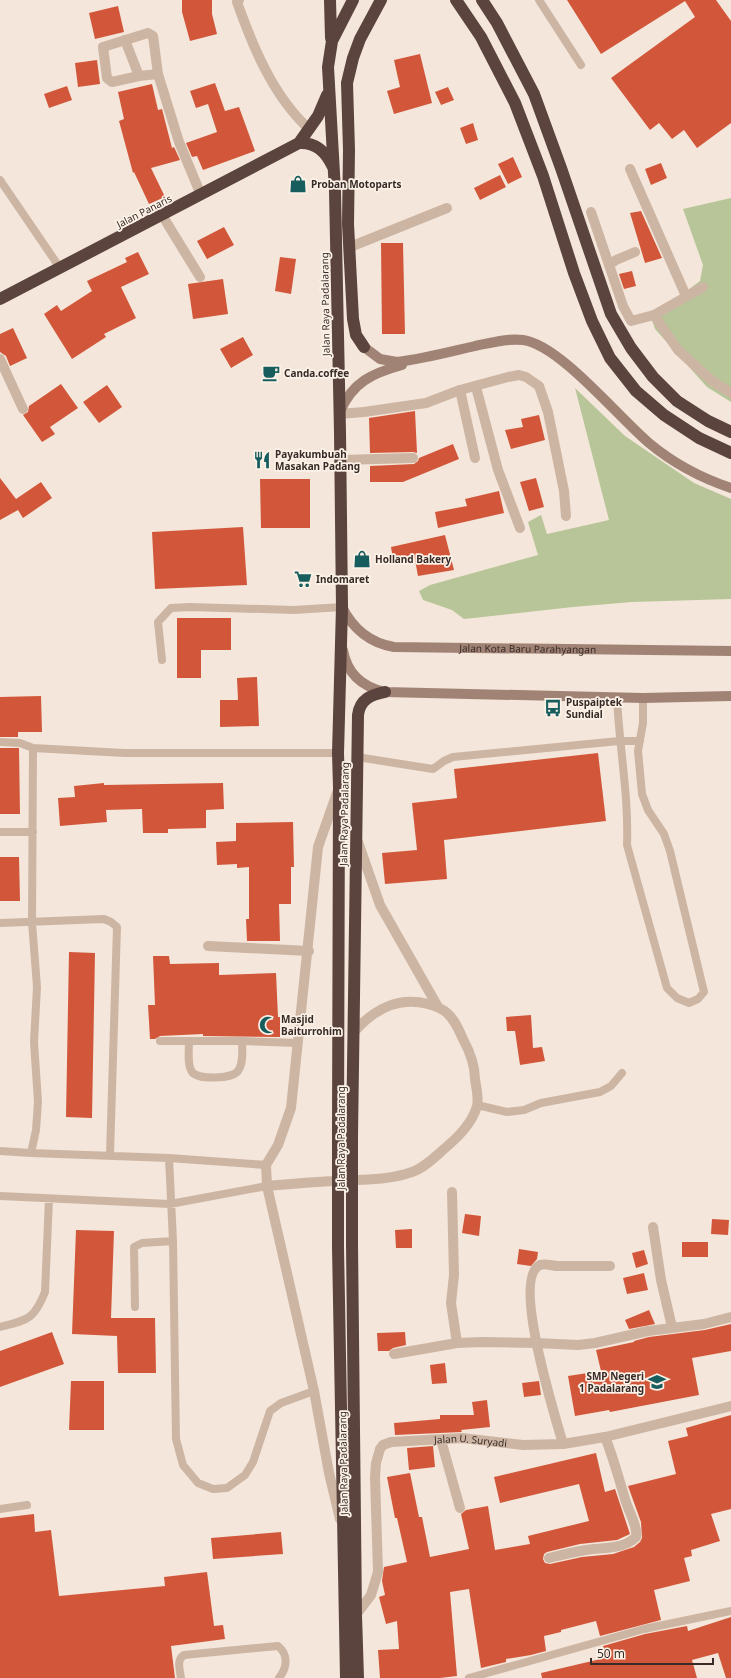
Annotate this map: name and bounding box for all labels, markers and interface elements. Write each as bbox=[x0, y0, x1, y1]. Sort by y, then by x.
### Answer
shop icon: Proban Motoparts bbox=[288, 174, 308, 194]
place label: Proban Motoparts bbox=[311, 177, 402, 191]
street label: Jalan Panaris bbox=[113, 191, 174, 231]
street label: Jalan Raya Padalarang bbox=[317, 252, 333, 357]
cafe icon: Canda.coffee bbox=[261, 363, 281, 383]
place label: Canda.coffee bbox=[284, 366, 349, 380]
place label: Payakumbuah Masakan Padang bbox=[275, 447, 360, 473]
restaurant icon: Payakumbuah Masakan Padang bbox=[252, 450, 272, 470]
shop icon: Holland Bakery bbox=[352, 549, 372, 569]
place label: Holland Bakery bbox=[375, 552, 452, 566]
supermarket icon: Indomaret bbox=[293, 569, 313, 589]
place label: Indomaret bbox=[316, 572, 370, 586]
street label: Jalan Kota Baru Parahyangan bbox=[458, 641, 596, 656]
place label: Puspaiptek Sundial bbox=[566, 695, 623, 721]
bus stop icon: Puspaiptek Sundial bbox=[543, 698, 563, 718]
street label: Jalan Raya Padalarang bbox=[336, 762, 352, 867]
place label: Masjid Baiturrohim bbox=[281, 1012, 342, 1038]
mosque icon: Masjid Baiturrohim bbox=[258, 1015, 278, 1035]
street label: Jalan Raya Padalarang bbox=[334, 1086, 348, 1191]
place label: SMP Negeri 1 Padalarang bbox=[579, 1369, 644, 1395]
school or university icon: SMP Negeri 1 Padalarang bbox=[647, 1372, 667, 1392]
street label: Jalan Raya Padalarang bbox=[335, 1411, 351, 1516]
street label: Jalan U. Suryadi bbox=[433, 1431, 508, 1450]
scale bar bbox=[591, 1640, 713, 1666]
text: 50 m bbox=[597, 1645, 625, 1662]

